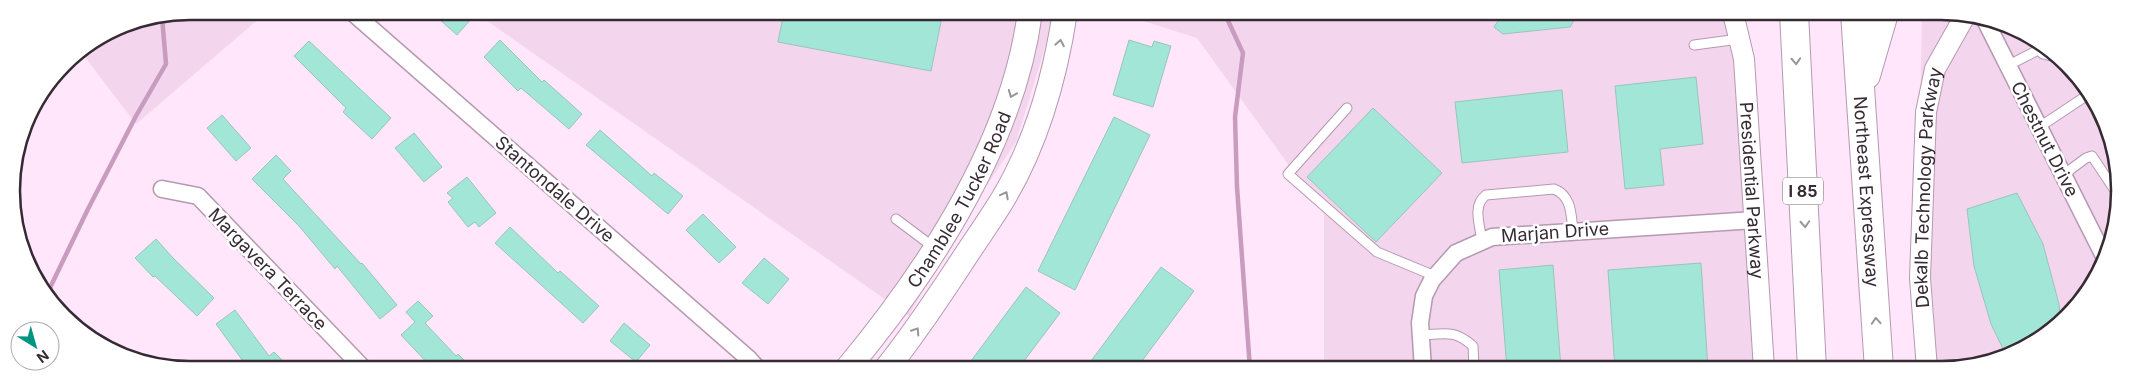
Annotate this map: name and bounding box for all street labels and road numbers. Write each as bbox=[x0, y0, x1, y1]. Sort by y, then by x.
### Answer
street label: Dekalb Technology Parkway bbox=[1909, 65, 1946, 309]
street label: Chestnut Drive bbox=[2007, 78, 2083, 200]
street label: Northeast Expressway bbox=[1850, 95, 1884, 288]
street label: Presidential Parkway bbox=[1736, 101, 1769, 280]
street label: Chamblee Tucker Road bbox=[902, 108, 1015, 292]
street label: Stantondale Drive bbox=[491, 132, 619, 246]
road number: I 85 bbox=[1783, 178, 1823, 205]
street label: Margavera Terrace bbox=[204, 204, 332, 334]
street label: Marjan Drive bbox=[1500, 218, 1610, 246]

